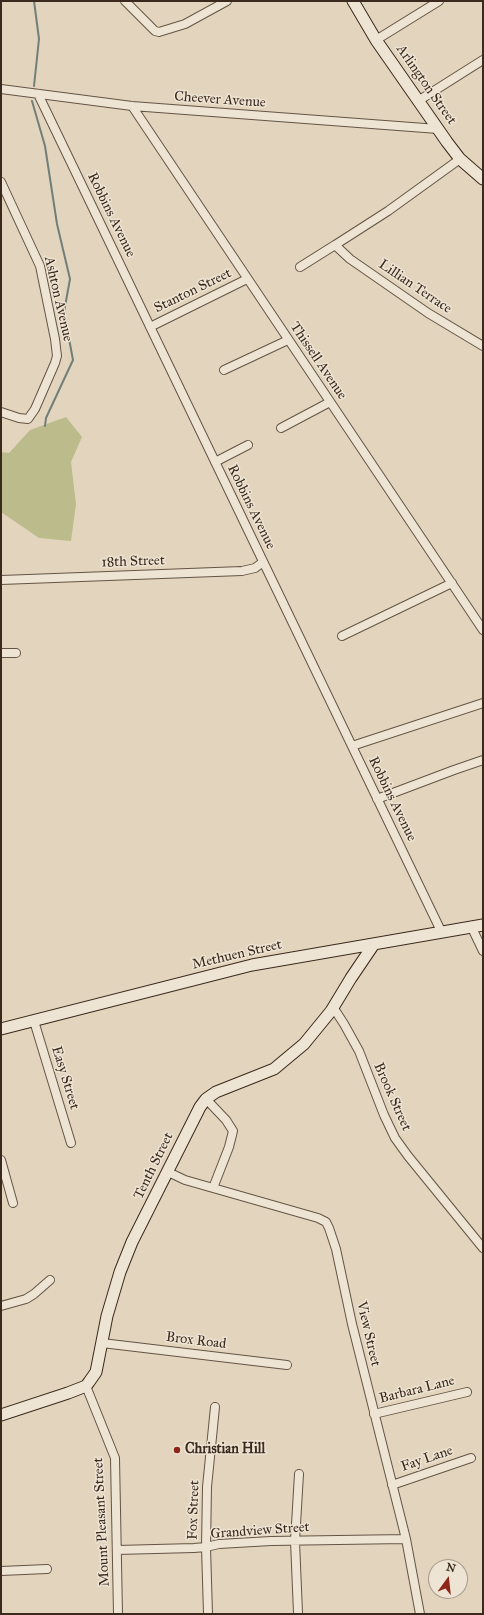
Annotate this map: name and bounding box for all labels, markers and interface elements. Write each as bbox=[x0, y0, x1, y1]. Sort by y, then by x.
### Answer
street label: Arlington Street bbox=[392, 42, 460, 128]
street label: Cheever Avenue bbox=[174, 88, 266, 112]
street label: Robbins Avenue bbox=[83, 170, 139, 260]
street label: Ashton Avenue bbox=[40, 255, 76, 343]
street label: Lillian Terrace bbox=[375, 256, 455, 318]
street label: Stanton Street bbox=[152, 265, 234, 317]
street label: Thissell Avenue bbox=[286, 319, 350, 403]
street label: Robbins Avenue bbox=[223, 462, 279, 552]
street label: 18th Street bbox=[101, 552, 165, 572]
street label: Robbins Avenue bbox=[364, 754, 420, 844]
street label: Methuen Street bbox=[191, 937, 283, 973]
street label: Easy Street bbox=[47, 1044, 83, 1112]
street label: Brook Street bbox=[369, 1060, 415, 1134]
street label: Tenth Street bbox=[131, 1130, 177, 1202]
street label: View Street bbox=[352, 1300, 384, 1368]
street label: Brox Road bbox=[165, 1329, 227, 1353]
street label: Barbara Lane bbox=[378, 1373, 456, 1407]
place label: Christian Hill bbox=[185, 1442, 265, 1458]
street label: Fay Lane bbox=[399, 1442, 455, 1476]
marker: Christian Hill bbox=[172, 1445, 182, 1455]
street label: Mount Pleasant Street bbox=[90, 1457, 114, 1587]
street label: Fox Street bbox=[185, 1480, 203, 1540]
street label: Grandview Street bbox=[210, 1519, 310, 1543]
north arrow bbox=[428, 1559, 468, 1599]
text: N bbox=[445, 1560, 457, 1575]

